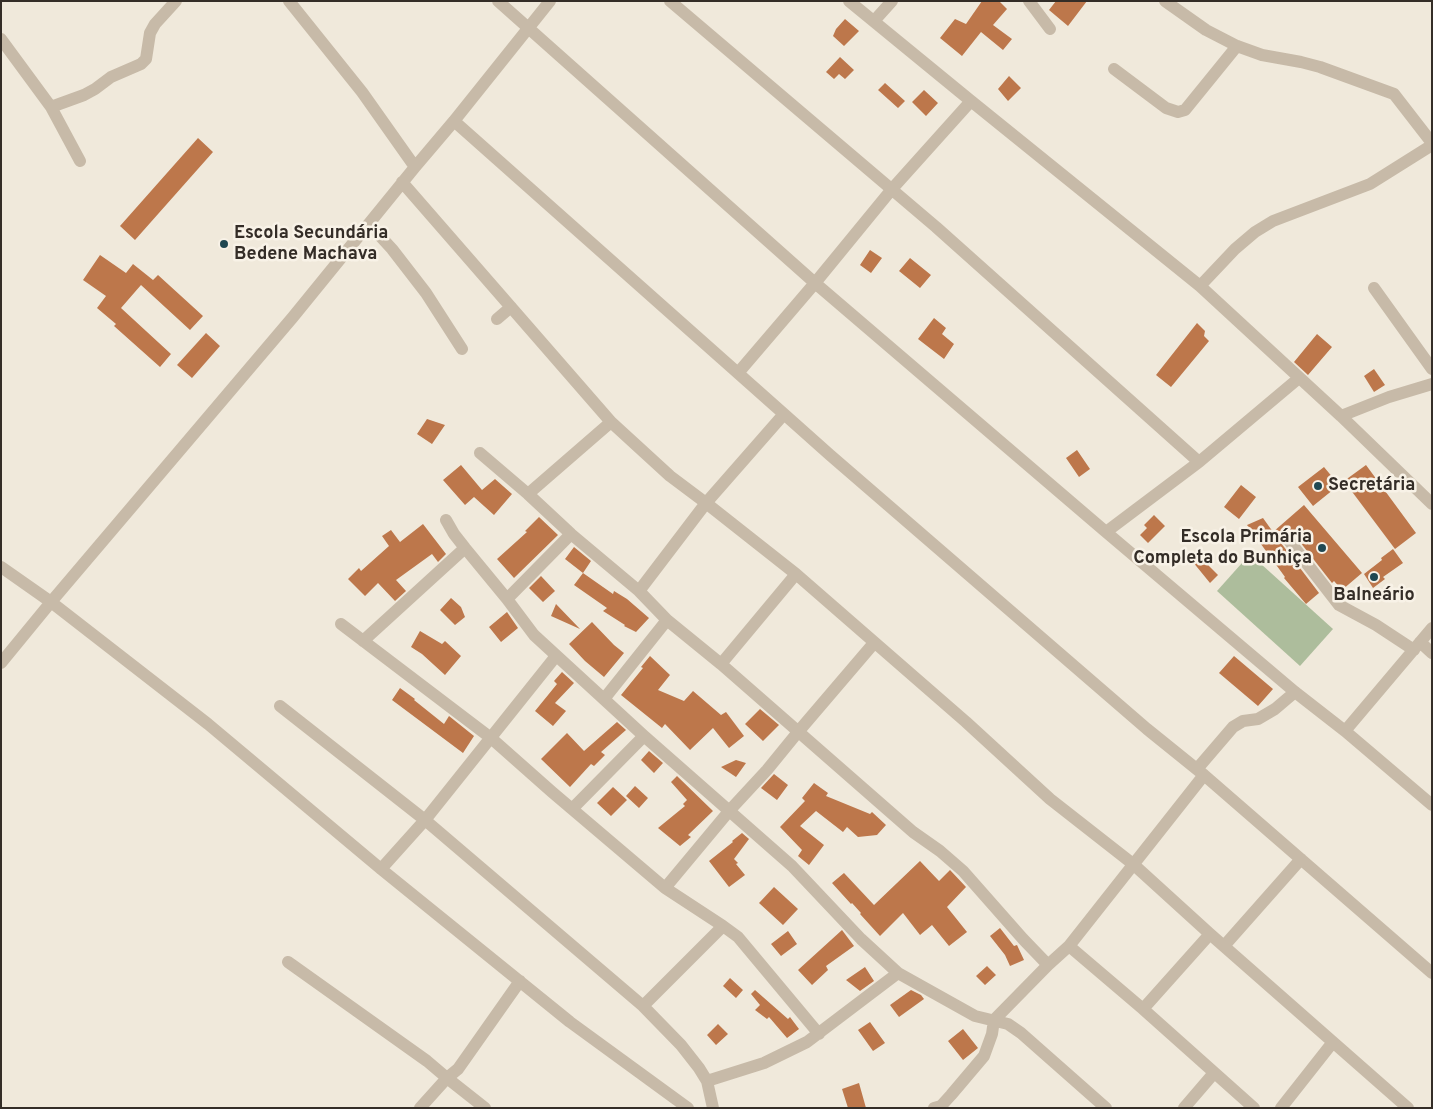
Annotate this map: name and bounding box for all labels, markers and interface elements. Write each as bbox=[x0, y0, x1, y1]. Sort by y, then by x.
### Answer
place label: Escola Secundária Bedene Machava bbox=[234, 223, 388, 266]
marker: Escola Secundária Bedene Machava bbox=[218, 238, 230, 250]
place label: Secretária bbox=[1328, 475, 1415, 497]
marker: Secretária bbox=[1312, 480, 1324, 492]
place label: Escola Primária Completa do Bunhiça bbox=[1133, 527, 1312, 570]
marker: Escola Primária Completa do Bunhiça bbox=[1316, 542, 1328, 554]
marker: Balneário bbox=[1368, 571, 1380, 583]
place label: Balneário bbox=[1333, 585, 1415, 607]

